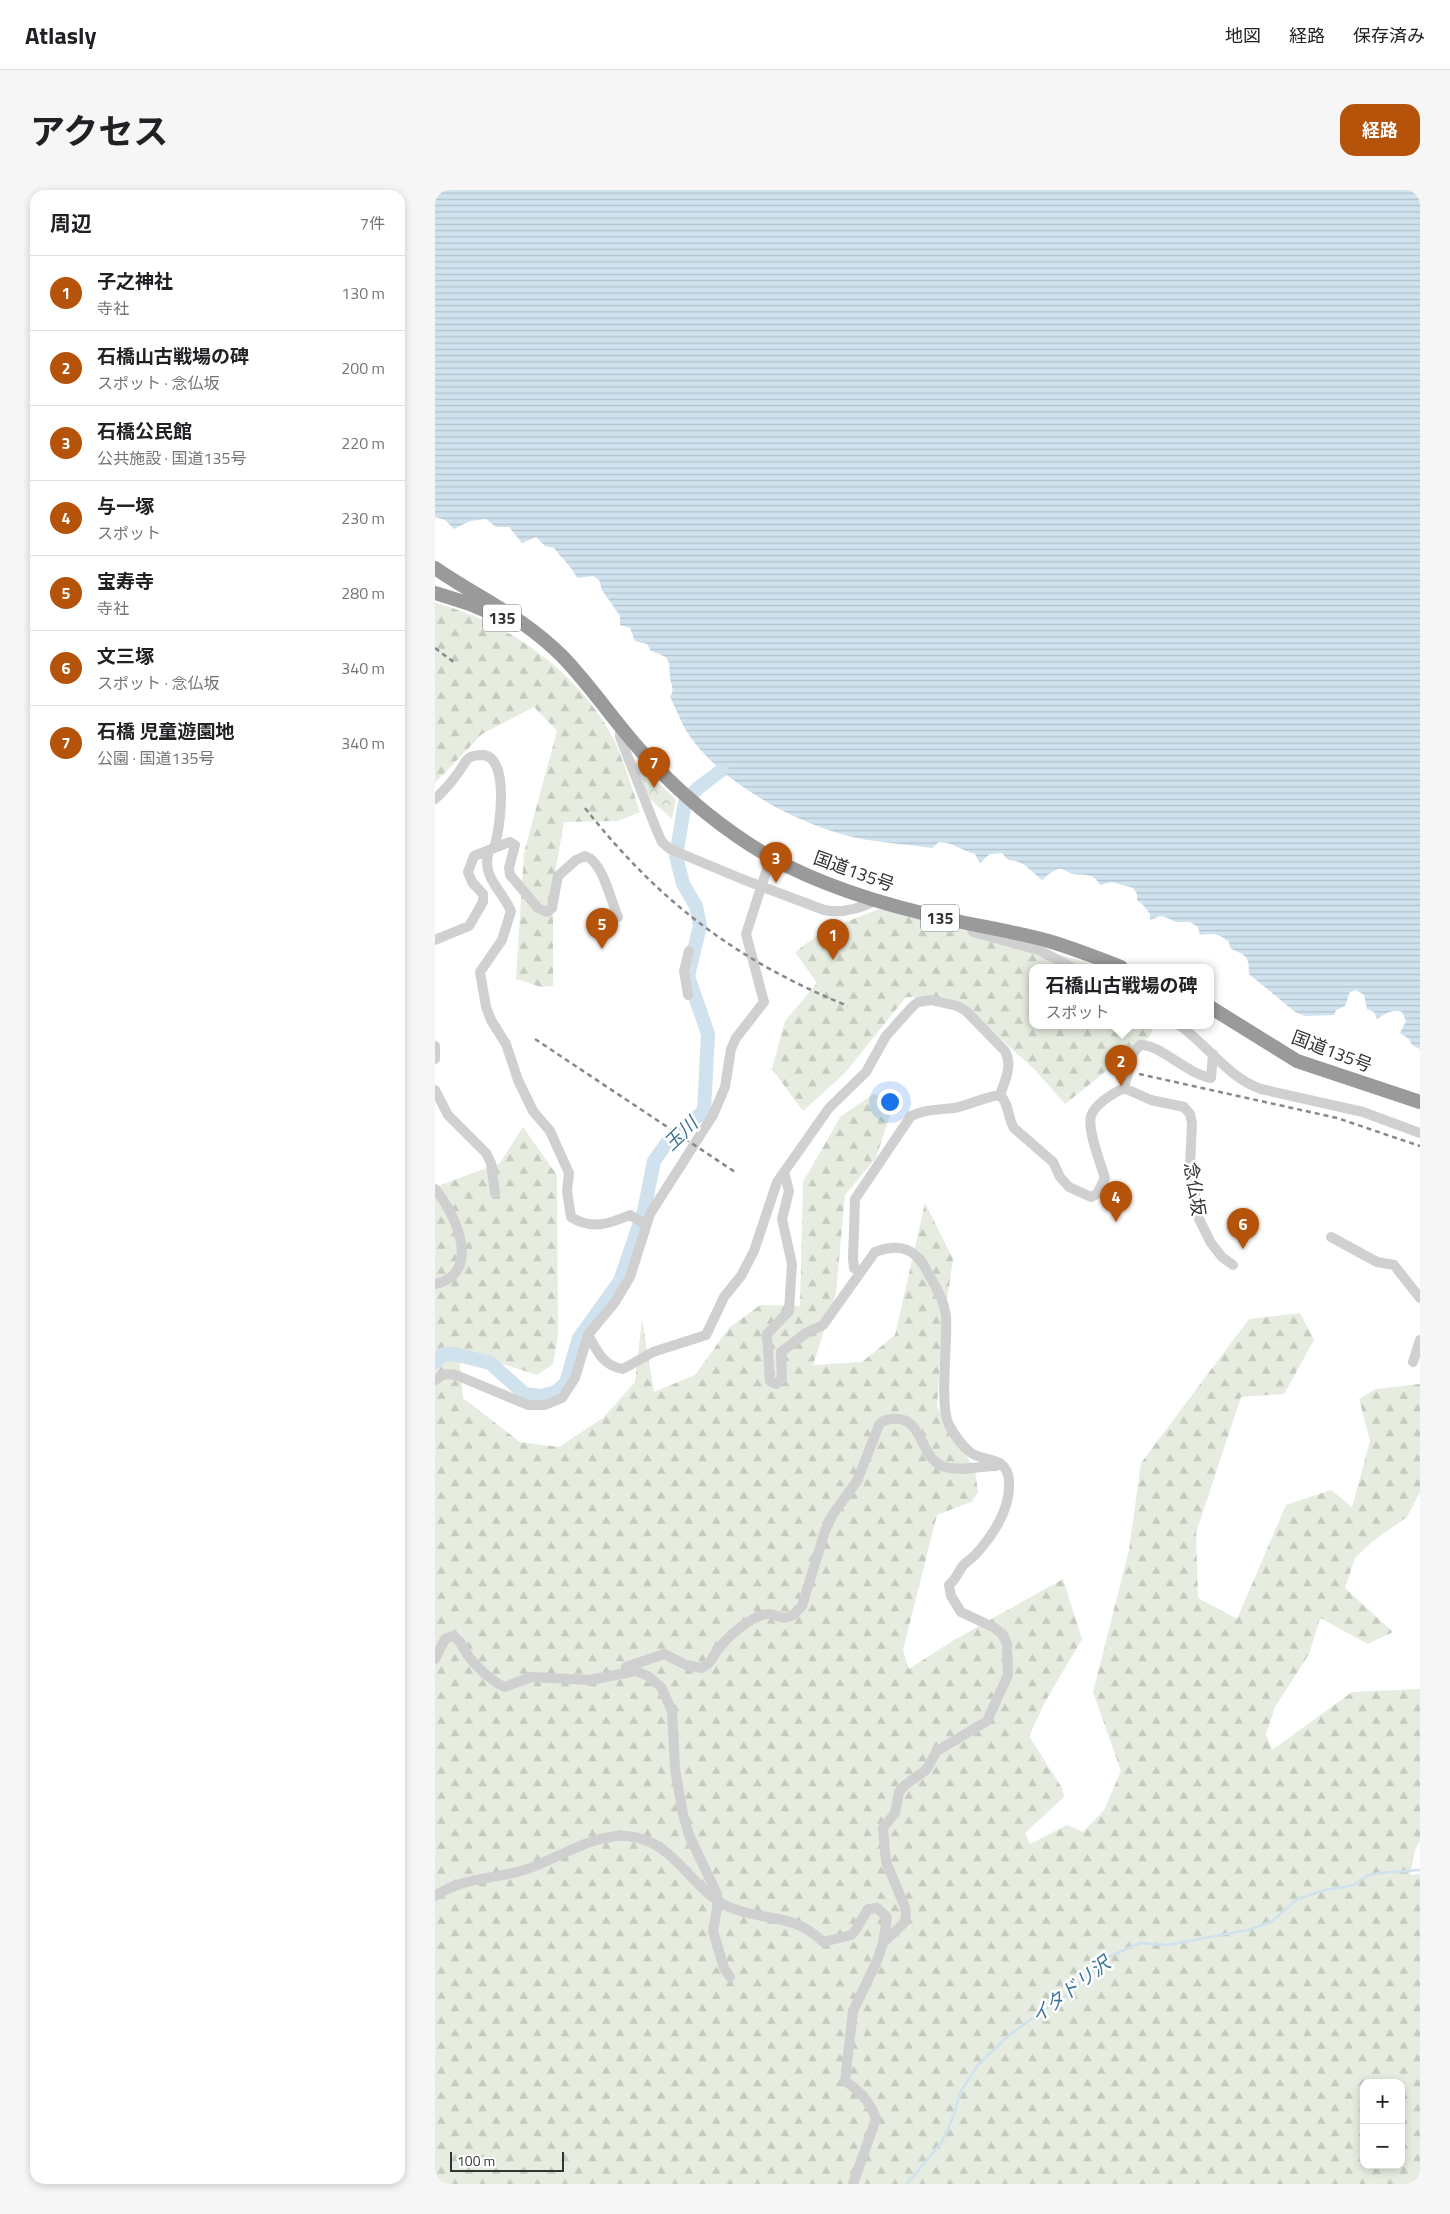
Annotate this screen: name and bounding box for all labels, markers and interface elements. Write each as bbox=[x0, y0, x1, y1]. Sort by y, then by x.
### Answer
text: Atlasly bbox=[25, 17, 96, 53]
text: 地図 bbox=[1225, 22, 1261, 49]
text: 経路 bbox=[1289, 22, 1325, 49]
text: 保存済み bbox=[1353, 22, 1425, 49]
text: アクセス bbox=[30, 104, 168, 158]
button: 経路 bbox=[1340, 104, 1420, 156]
text: 周辺 bbox=[50, 207, 92, 239]
text: 7件 bbox=[360, 211, 385, 235]
text: 子之神社 bbox=[97, 266, 173, 295]
text: 1 bbox=[62, 281, 70, 305]
text: 130 m bbox=[341, 281, 385, 305]
text: 寺社 bbox=[97, 296, 129, 320]
text: 石橋山古戦場の碑 bbox=[97, 341, 249, 370]
text: 2 bbox=[62, 356, 70, 380]
text: 200 m bbox=[341, 356, 385, 380]
text: スポット · 念仏坂 bbox=[97, 371, 220, 395]
text: 石橋公民館 bbox=[97, 416, 192, 445]
text: 3 bbox=[62, 431, 70, 455]
text: 220 m bbox=[341, 431, 385, 455]
text: 公共施設 · 国道135号 bbox=[97, 446, 246, 470]
text: 与一塚 bbox=[97, 491, 154, 520]
text: 4 bbox=[62, 506, 70, 530]
text: 230 m bbox=[341, 506, 385, 530]
text: スポット bbox=[97, 521, 161, 545]
text: 宝寿寺 bbox=[97, 566, 154, 595]
text: 5 bbox=[62, 581, 70, 605]
text: 280 m bbox=[341, 581, 385, 605]
text: 寺社 bbox=[97, 596, 129, 620]
road number: 135 bbox=[483, 604, 521, 632]
text: 文三塚 bbox=[97, 641, 154, 670]
text: 6 bbox=[62, 656, 70, 680]
text: 340 m bbox=[341, 656, 385, 680]
text: スポット · 念仏坂 bbox=[97, 671, 220, 695]
text: 石橋 児童遊園地 bbox=[97, 716, 234, 745]
text: 7 bbox=[62, 731, 70, 755]
text: 340 m bbox=[341, 731, 385, 755]
text: 公園 · 国道135号 bbox=[97, 746, 214, 770]
pin: 7 bbox=[638, 747, 670, 788]
pin: 3 bbox=[760, 842, 792, 883]
street label: 国道135号 bbox=[810, 844, 898, 898]
road number: 135 bbox=[921, 904, 959, 931]
pin: 5 bbox=[586, 908, 618, 949]
pin: 1 bbox=[817, 919, 849, 960]
popup bbox=[1029, 964, 1214, 1029]
text: 石橋山古戦場の碑 bbox=[1045, 970, 1198, 999]
text: スポット bbox=[1045, 1000, 1110, 1024]
street label: 国道135号 bbox=[1288, 1023, 1376, 1079]
pin: 2 bbox=[1105, 1045, 1137, 1086]
your location bbox=[877, 1089, 903, 1115]
water label: 玉川 bbox=[656, 1108, 705, 1157]
street label: 念仏坂 bbox=[1177, 1160, 1213, 1218]
pin: 4 bbox=[1100, 1181, 1132, 1222]
pin: 6 bbox=[1227, 1208, 1259, 1249]
water label: イタドリ沢 bbox=[1024, 1947, 1118, 2029]
map controls bbox=[1360, 2079, 1405, 2169]
button: + bbox=[1360, 2079, 1405, 2124]
button: − bbox=[1360, 2124, 1405, 2169]
scale bar bbox=[450, 2149, 564, 2172]
text: 100 m bbox=[457, 2150, 495, 2171]

